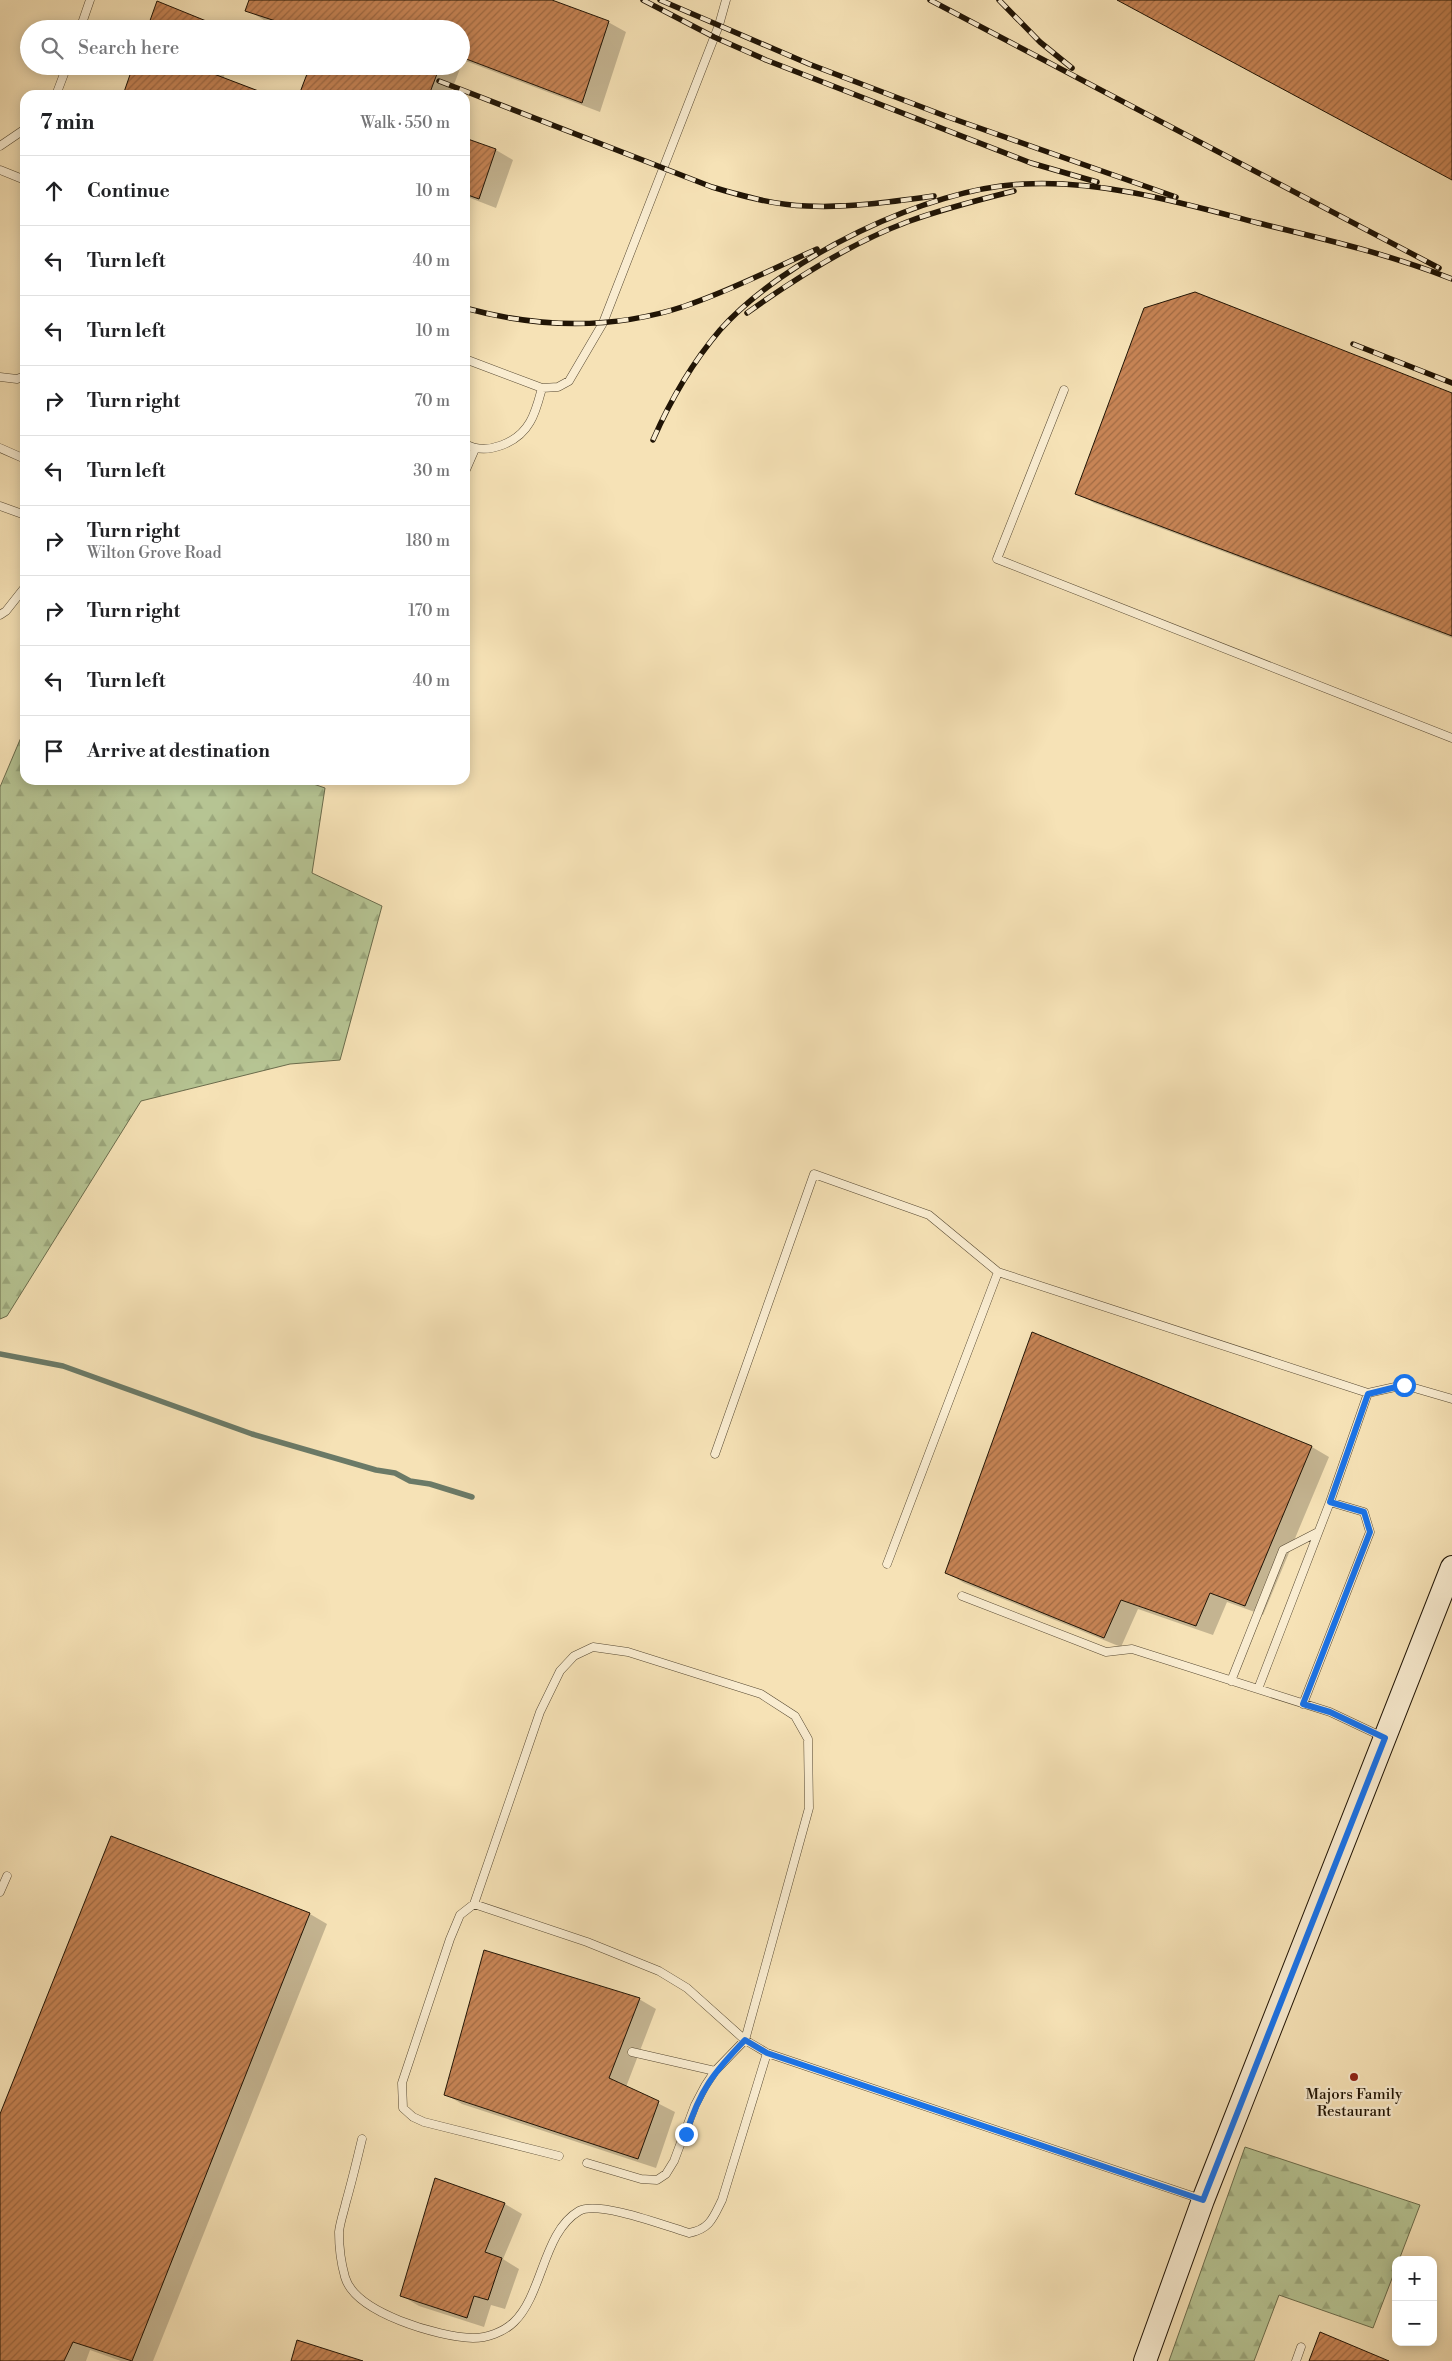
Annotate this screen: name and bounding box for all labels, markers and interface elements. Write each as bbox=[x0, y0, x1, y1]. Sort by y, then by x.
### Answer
search box bbox=[20, 20, 470, 75]
icon: search bbox=[38, 34, 66, 62]
text: Search here bbox=[78, 36, 179, 60]
text: 7 min bbox=[40, 110, 94, 136]
text: Walk · 550 m bbox=[361, 113, 450, 133]
icon: ahead bbox=[40, 177, 68, 205]
text: Continue bbox=[87, 179, 170, 203]
text: 10 m bbox=[416, 181, 450, 201]
icon: left bbox=[40, 247, 68, 275]
text: Turn left bbox=[87, 249, 166, 273]
text: 40 m bbox=[413, 251, 450, 271]
icon: left bbox=[40, 317, 68, 345]
text: Turn left bbox=[87, 319, 166, 343]
text: 10 m bbox=[416, 321, 450, 341]
icon: right bbox=[40, 387, 68, 415]
text: Turn right bbox=[87, 389, 180, 413]
text: 70 m bbox=[414, 391, 450, 411]
icon: left bbox=[40, 457, 68, 485]
text: Turn left bbox=[87, 459, 166, 483]
text: 30 m bbox=[413, 461, 450, 481]
text: Turn right bbox=[87, 519, 180, 543]
icon: right bbox=[40, 527, 68, 555]
text: 180 m bbox=[406, 531, 450, 551]
text: Wilton Grove Road bbox=[87, 543, 222, 563]
icon: right bbox=[40, 597, 68, 625]
text: Turn right bbox=[87, 599, 180, 623]
text: 170 m bbox=[408, 601, 450, 621]
icon: left bbox=[40, 667, 68, 695]
text: Turn left bbox=[87, 669, 166, 693]
text: 40 m bbox=[413, 671, 450, 691]
icon: arrive bbox=[40, 737, 68, 765]
text: Arrive at destination bbox=[87, 739, 270, 763]
route start bbox=[1393, 1374, 1416, 1397]
marker: Majors Family Restaurant bbox=[1348, 2071, 1360, 2083]
place label: Majors Family Restaurant bbox=[1306, 2085, 1403, 2121]
route end bbox=[675, 2123, 698, 2146]
map controls bbox=[1392, 2256, 1437, 2346]
button: + bbox=[1392, 2256, 1437, 2301]
button: − bbox=[1392, 2301, 1437, 2346]

